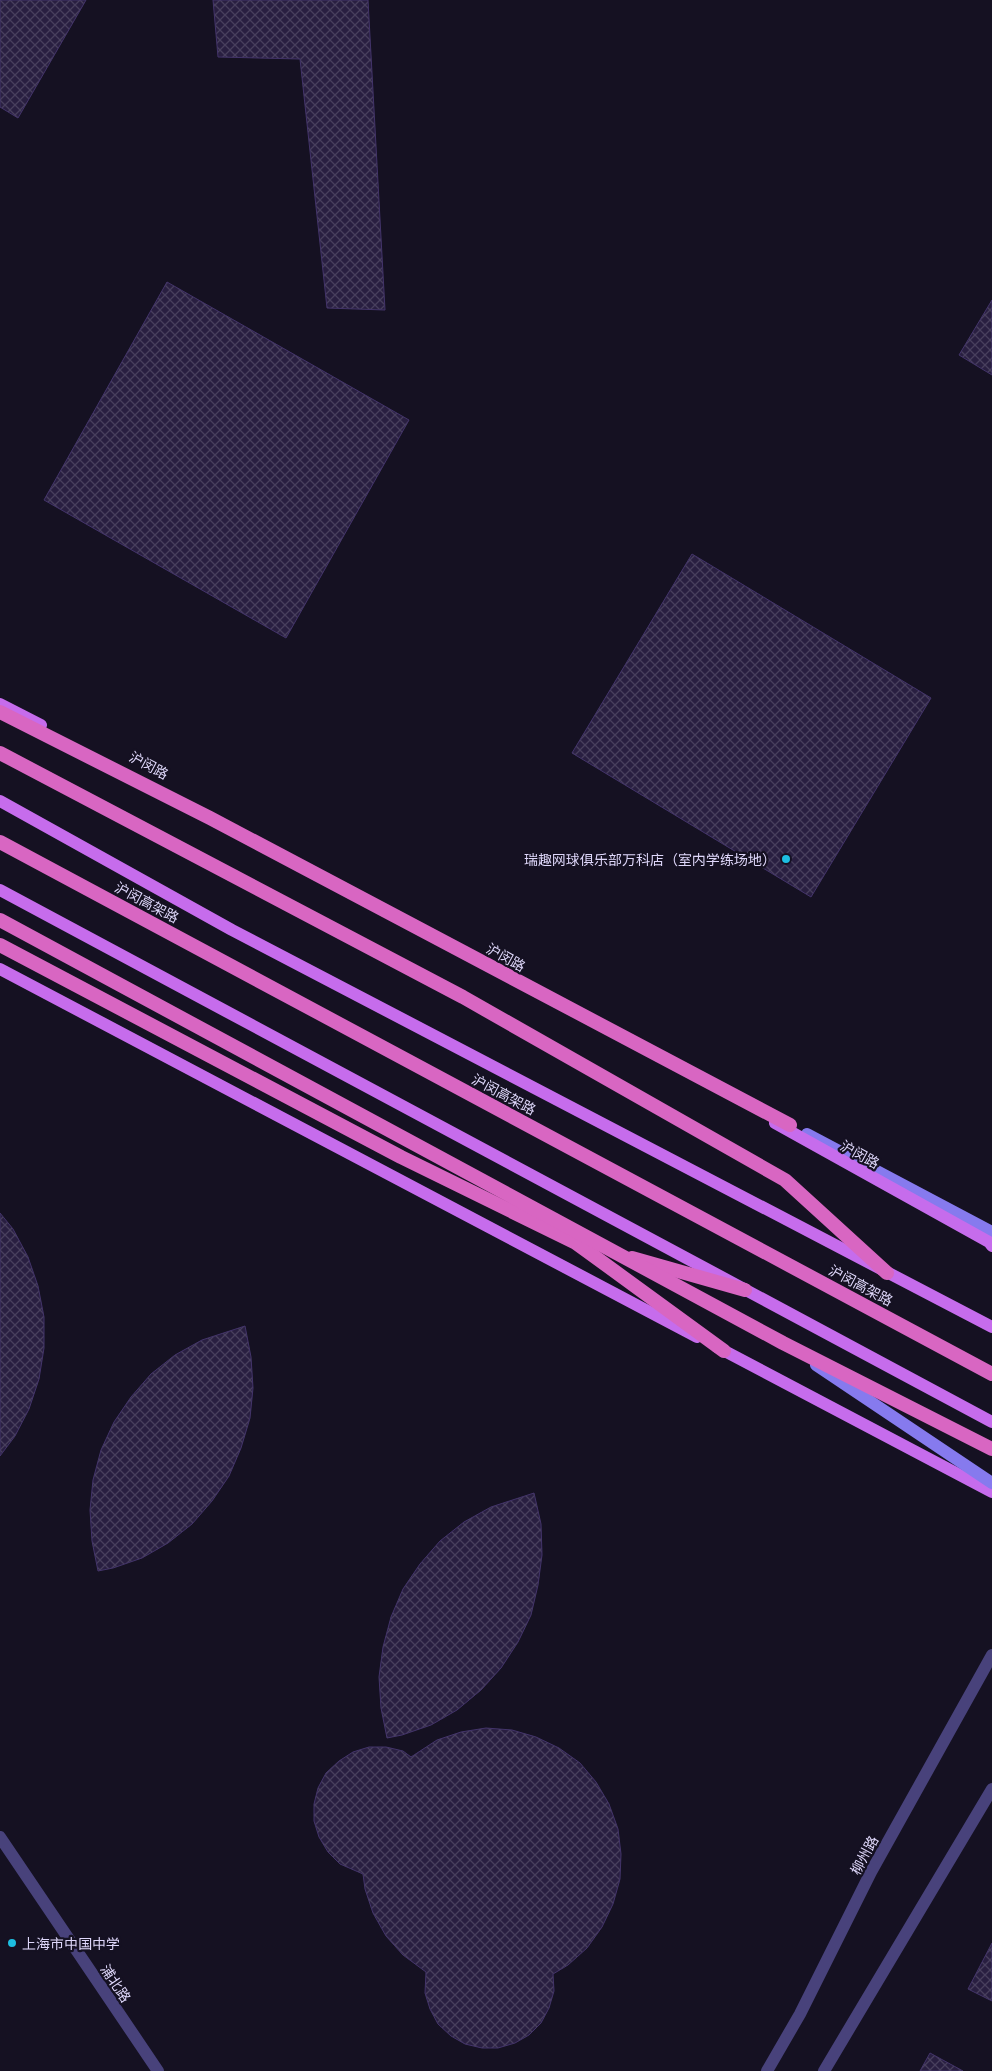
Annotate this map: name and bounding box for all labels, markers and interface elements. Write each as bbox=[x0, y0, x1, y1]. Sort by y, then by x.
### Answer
street label: 沪闵路 bbox=[126, 748, 172, 782]
place label: 瑞趣网球俱乐部万科店（室内学练场地） bbox=[524, 851, 776, 868]
marker: 瑞趣网球俱乐部万科店（室内学练场地） bbox=[780, 853, 792, 865]
street label: 沪闵高架路 bbox=[112, 878, 182, 926]
street label: 沪闵路 bbox=[484, 939, 528, 975]
street label: 沪闵高架路 bbox=[469, 1070, 539, 1118]
street label: 沪闵路 bbox=[838, 1136, 882, 1172]
street label: 沪闵高架路 bbox=[826, 1261, 896, 1309]
street label: 柳州路 bbox=[847, 1832, 881, 1878]
place label: 上海市中国中学 bbox=[22, 1935, 120, 1952]
marker: 上海市中国中学 bbox=[6, 1937, 18, 1949]
street label: 浦北路 bbox=[97, 1961, 135, 2005]

